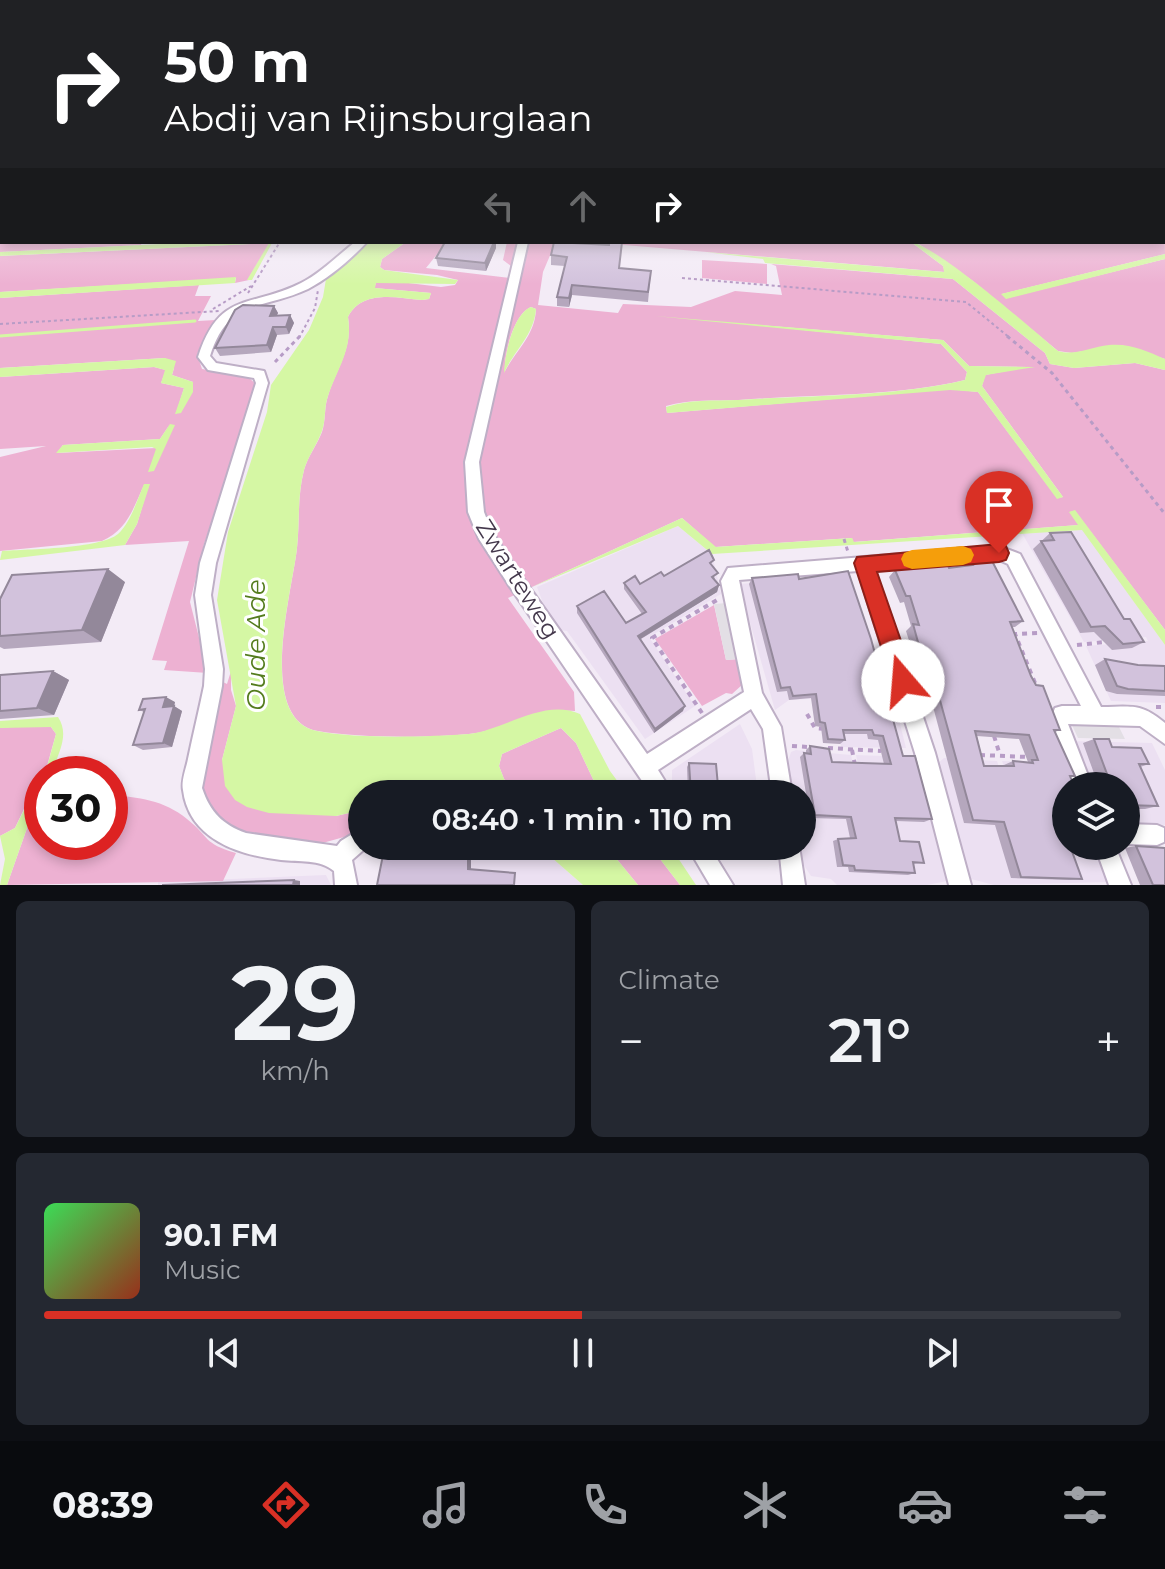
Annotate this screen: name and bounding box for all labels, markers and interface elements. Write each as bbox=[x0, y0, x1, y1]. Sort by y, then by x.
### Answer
text: 50 m bbox=[164, 28, 310, 96]
icon: right bbox=[32, 32, 136, 136]
text: Abdij van Rijnsburglaan bbox=[164, 96, 593, 140]
icon: left bbox=[477, 184, 521, 228]
icon: ahead bbox=[561, 184, 605, 228]
icon: right bbox=[645, 184, 689, 228]
pin bbox=[965, 471, 1033, 553]
icon: arrive bbox=[977, 483, 1021, 527]
street label: Zwarteweg bbox=[470, 514, 566, 644]
water label: Oude Ade bbox=[240, 579, 272, 711]
position arrow bbox=[861, 639, 945, 723]
speed limit sign: 30 bbox=[24, 756, 128, 860]
map controls bbox=[1052, 772, 1140, 860]
button: layers bbox=[1052, 772, 1140, 860]
text: 08:40 · 1 min · 110 m bbox=[431, 801, 733, 838]
text: 29 bbox=[231, 939, 359, 1066]
text: Climate bbox=[619, 964, 720, 996]
text: 21° bbox=[828, 1004, 911, 1077]
text: − bbox=[619, 1014, 644, 1068]
text: + bbox=[1096, 1014, 1121, 1068]
text: km/h bbox=[261, 1055, 330, 1087]
text: 90.1 FM bbox=[164, 1217, 279, 1254]
text: Music bbox=[164, 1254, 241, 1286]
icon: previous bbox=[202, 1331, 246, 1375]
icon: pause bbox=[561, 1331, 605, 1375]
icon: next bbox=[920, 1331, 964, 1375]
icon: directions bbox=[258, 1477, 314, 1533]
icon: music bbox=[418, 1477, 474, 1533]
icon: phone bbox=[577, 1477, 633, 1533]
icon: climate bbox=[737, 1477, 793, 1533]
icon: car bbox=[897, 1477, 953, 1533]
icon: filters bbox=[1057, 1477, 1113, 1533]
text: 08:39 bbox=[52, 1483, 154, 1527]

